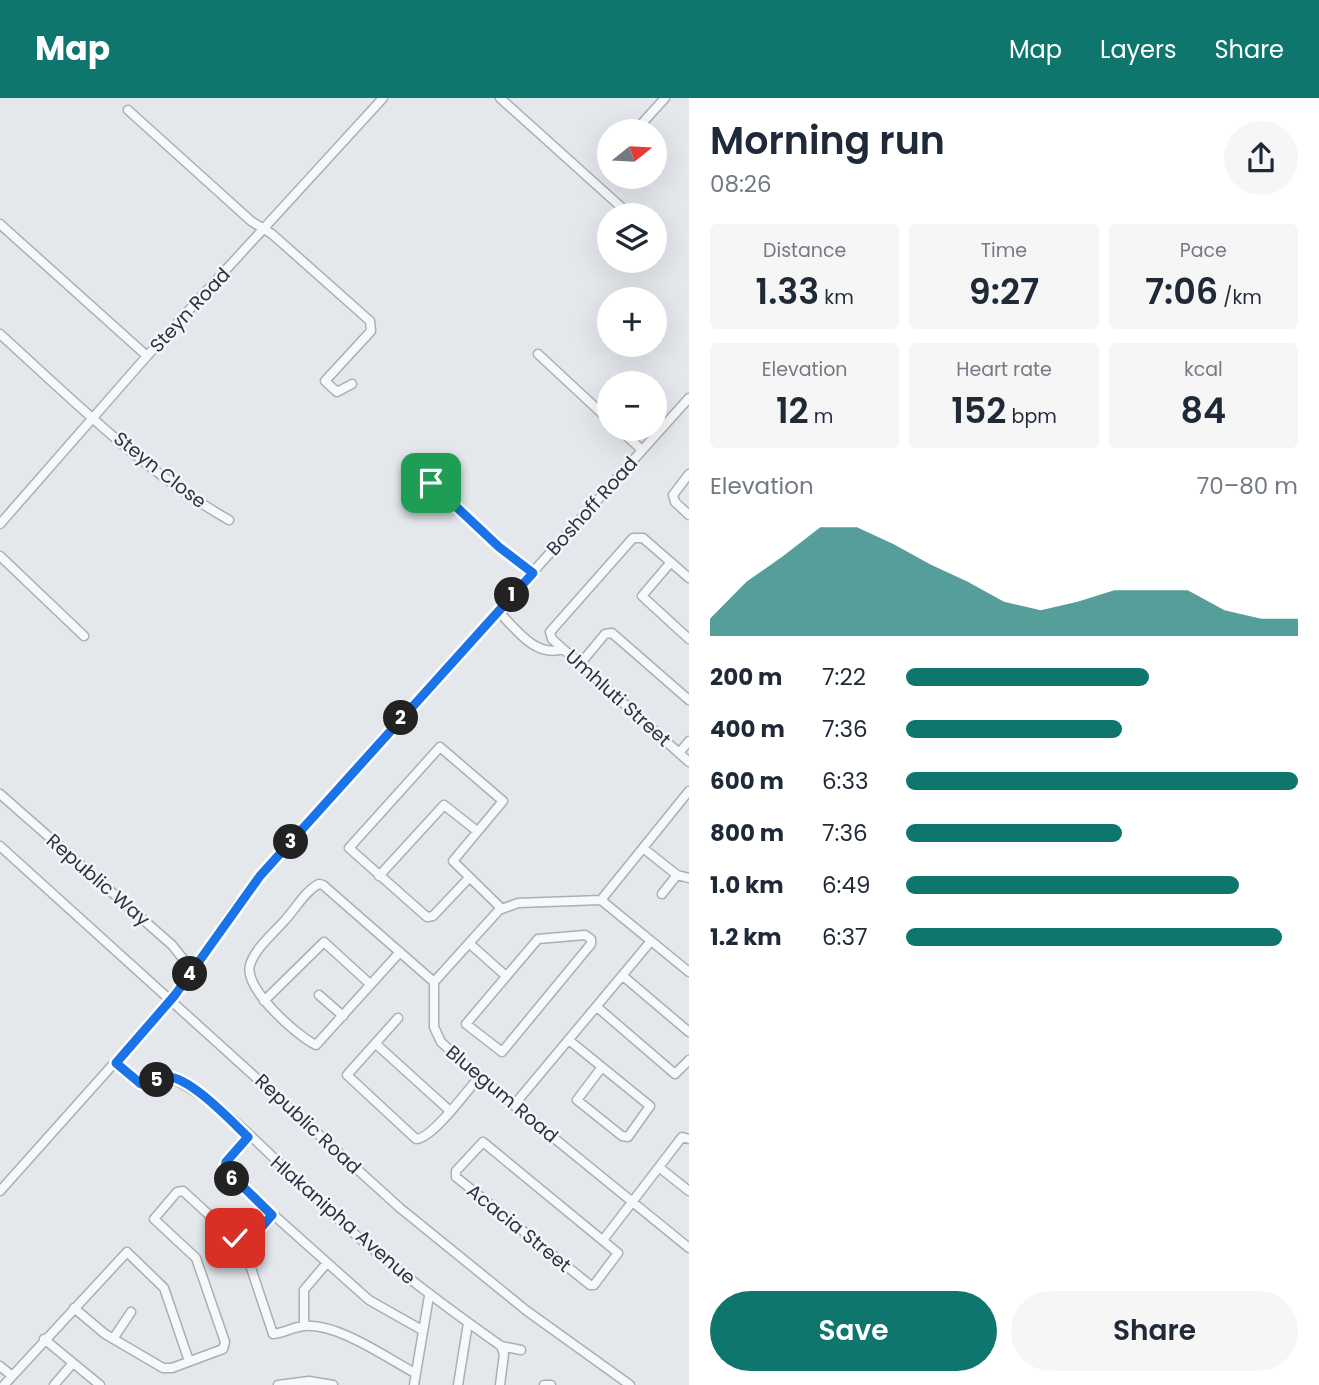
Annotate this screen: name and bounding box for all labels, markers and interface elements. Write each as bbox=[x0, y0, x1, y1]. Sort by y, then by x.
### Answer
text: Map bbox=[35, 25, 110, 72]
text: Map bbox=[1009, 33, 1062, 66]
text: Layers bbox=[1100, 33, 1176, 66]
text: Share bbox=[1214, 33, 1284, 66]
text: Morning run bbox=[710, 114, 945, 167]
north arrow bbox=[597, 119, 667, 189]
map controls bbox=[597, 119, 667, 441]
button: share bbox=[1224, 121, 1298, 195]
text: 08:26 bbox=[710, 168, 772, 200]
button: layers bbox=[597, 203, 667, 273]
text: Distance bbox=[763, 237, 846, 264]
text: Time bbox=[981, 237, 1027, 264]
text: Pace bbox=[1180, 237, 1227, 264]
street label: Steyn Road bbox=[144, 262, 236, 358]
text: 1.33 bbox=[756, 267, 819, 316]
text: 9:27 bbox=[969, 267, 1039, 316]
text: 7:06 bbox=[1145, 267, 1218, 316]
text: km bbox=[819, 284, 854, 311]
text: /km bbox=[1218, 284, 1262, 311]
button: + bbox=[597, 287, 667, 357]
text: Elevation bbox=[762, 356, 847, 383]
text: Heart rate bbox=[956, 356, 1052, 383]
text: kcal bbox=[1184, 356, 1223, 383]
button: − bbox=[597, 371, 667, 441]
text: 12 bbox=[776, 386, 809, 435]
text: 152 bbox=[951, 386, 1006, 435]
text: 84 bbox=[1181, 386, 1226, 435]
text: m bbox=[809, 403, 833, 430]
text: bpm bbox=[1006, 403, 1057, 430]
street label: Steyn Close bbox=[108, 425, 212, 515]
street label: Boshoff Road bbox=[540, 451, 644, 561]
pin bbox=[401, 453, 461, 513]
icon: arrive bbox=[412, 464, 450, 502]
text: Elevation bbox=[710, 470, 814, 502]
text: 70–80 m bbox=[1197, 470, 1298, 502]
pin: 1 bbox=[494, 578, 530, 612]
text: 1 bbox=[508, 581, 515, 608]
street label: Umhluti Street bbox=[559, 643, 677, 753]
text: 200 m bbox=[710, 661, 782, 693]
text: 7:22 bbox=[822, 661, 866, 693]
pin: 2 bbox=[384, 700, 418, 736]
text: 2 bbox=[395, 704, 406, 731]
text: 400 m bbox=[710, 713, 785, 745]
text: 7:36 bbox=[822, 713, 868, 745]
text: 600 m bbox=[710, 765, 784, 797]
text: 6:33 bbox=[822, 765, 869, 797]
text: 800 m bbox=[710, 817, 784, 849]
text: 7:36 bbox=[822, 817, 868, 849]
pin: 3 bbox=[274, 824, 308, 860]
street label: Republic Way bbox=[40, 827, 156, 933]
text: 3 bbox=[285, 828, 296, 855]
text: 1.0 km bbox=[710, 869, 784, 901]
text: 6:49 bbox=[822, 869, 870, 901]
text: 1.2 km bbox=[710, 921, 782, 953]
text: 6:37 bbox=[822, 921, 868, 953]
pin: 4 bbox=[172, 956, 208, 992]
text: 4 bbox=[183, 960, 196, 987]
street label: Bluegum Road bbox=[440, 1039, 564, 1149]
pin: 5 bbox=[140, 1062, 174, 1098]
text: 5 bbox=[150, 1066, 163, 1093]
street label: Republic Road bbox=[249, 1068, 367, 1180]
street label: Hlakanipha Avenue bbox=[265, 1149, 421, 1291]
pin: 6 bbox=[215, 1162, 250, 1196]
text: 6 bbox=[225, 1165, 238, 1192]
street label: Acacia Street bbox=[461, 1178, 577, 1278]
pin bbox=[205, 1208, 265, 1268]
icon: check bbox=[216, 1219, 254, 1257]
button: Save bbox=[710, 1291, 997, 1371]
button: Share bbox=[1011, 1291, 1298, 1371]

